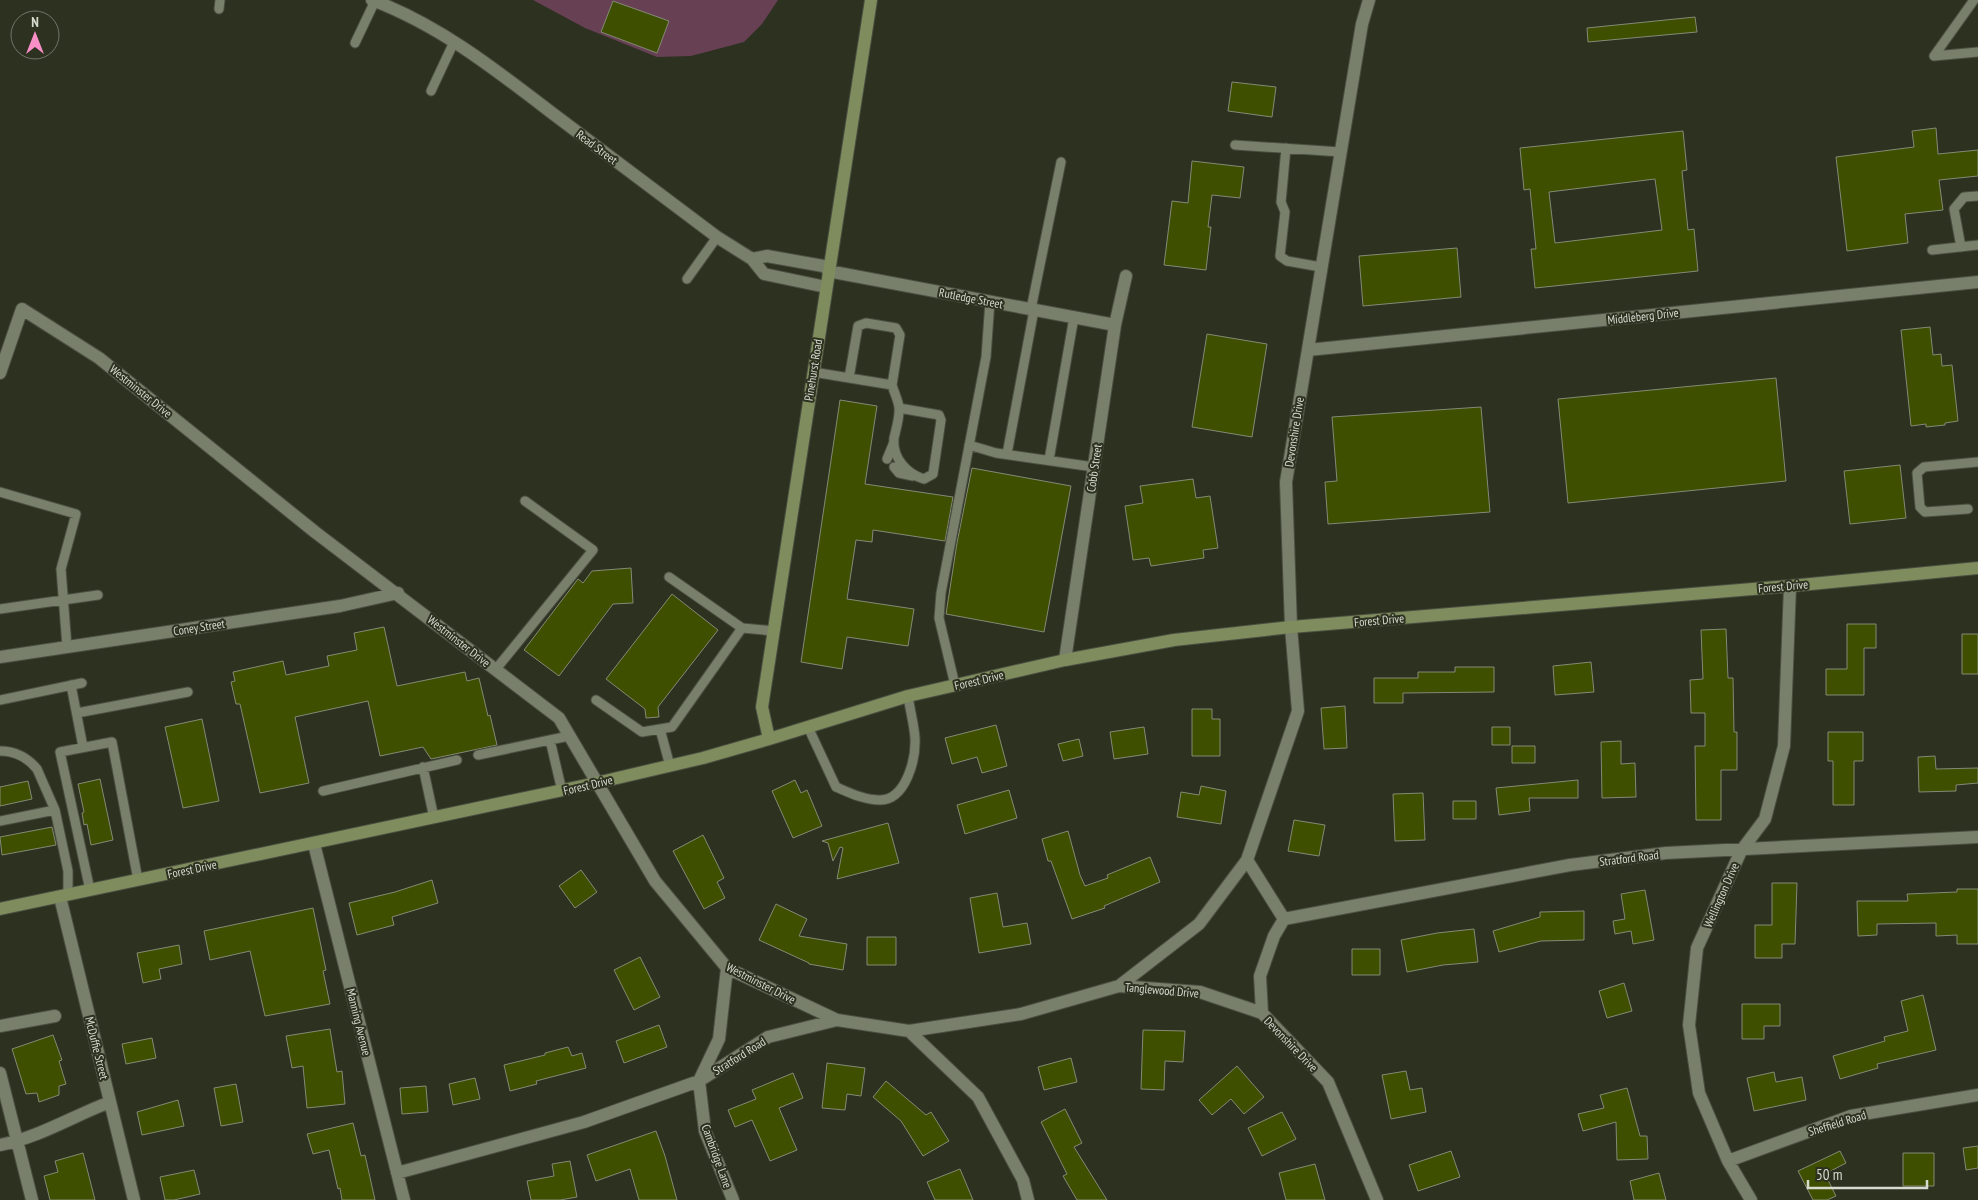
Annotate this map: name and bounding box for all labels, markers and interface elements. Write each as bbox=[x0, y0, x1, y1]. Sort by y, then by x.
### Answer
north arrow bbox=[10, 10, 60, 60]
text: N bbox=[31, 13, 39, 31]
street label: Read Street bbox=[573, 127, 621, 168]
street label: Rutledge Street bbox=[938, 284, 1005, 312]
street label: Middleberg Drive bbox=[1607, 305, 1679, 327]
street label: Pinehurst Road bbox=[801, 338, 825, 402]
street label: Westminster Drive bbox=[107, 361, 175, 421]
street label: Devonshire Drive bbox=[1281, 396, 1307, 468]
street label: Cobb Street bbox=[1083, 442, 1105, 493]
street label: Forest Drive bbox=[1757, 576, 1809, 596]
street label: Forest Drive bbox=[1353, 610, 1405, 630]
street label: Westminster Drive bbox=[425, 612, 493, 670]
street label: Coney Street bbox=[172, 615, 226, 638]
street label: Forest Drive bbox=[953, 667, 1005, 693]
street label: Forest Drive bbox=[562, 772, 614, 798]
street label: Stratford Road bbox=[1599, 847, 1659, 869]
street label: Forest Drive bbox=[166, 856, 218, 882]
street label: Wellington Drive bbox=[1700, 860, 1742, 930]
street label: Westminster Drive bbox=[724, 959, 798, 1007]
street label: Tanglewood Drive bbox=[1124, 979, 1200, 1001]
street label: Manning Avenue bbox=[343, 987, 375, 1057]
street label: Devonshire Drive bbox=[1261, 1013, 1321, 1075]
street label: McDuffie Street bbox=[82, 1015, 112, 1082]
street label: Stratford Road bbox=[710, 1034, 768, 1078]
street label: Sheffield Road bbox=[1806, 1107, 1868, 1139]
street label: Cambridge Lane bbox=[699, 1122, 735, 1190]
scale bar bbox=[1808, 1158, 1927, 1190]
text: 50 m bbox=[1816, 1165, 1842, 1184]

